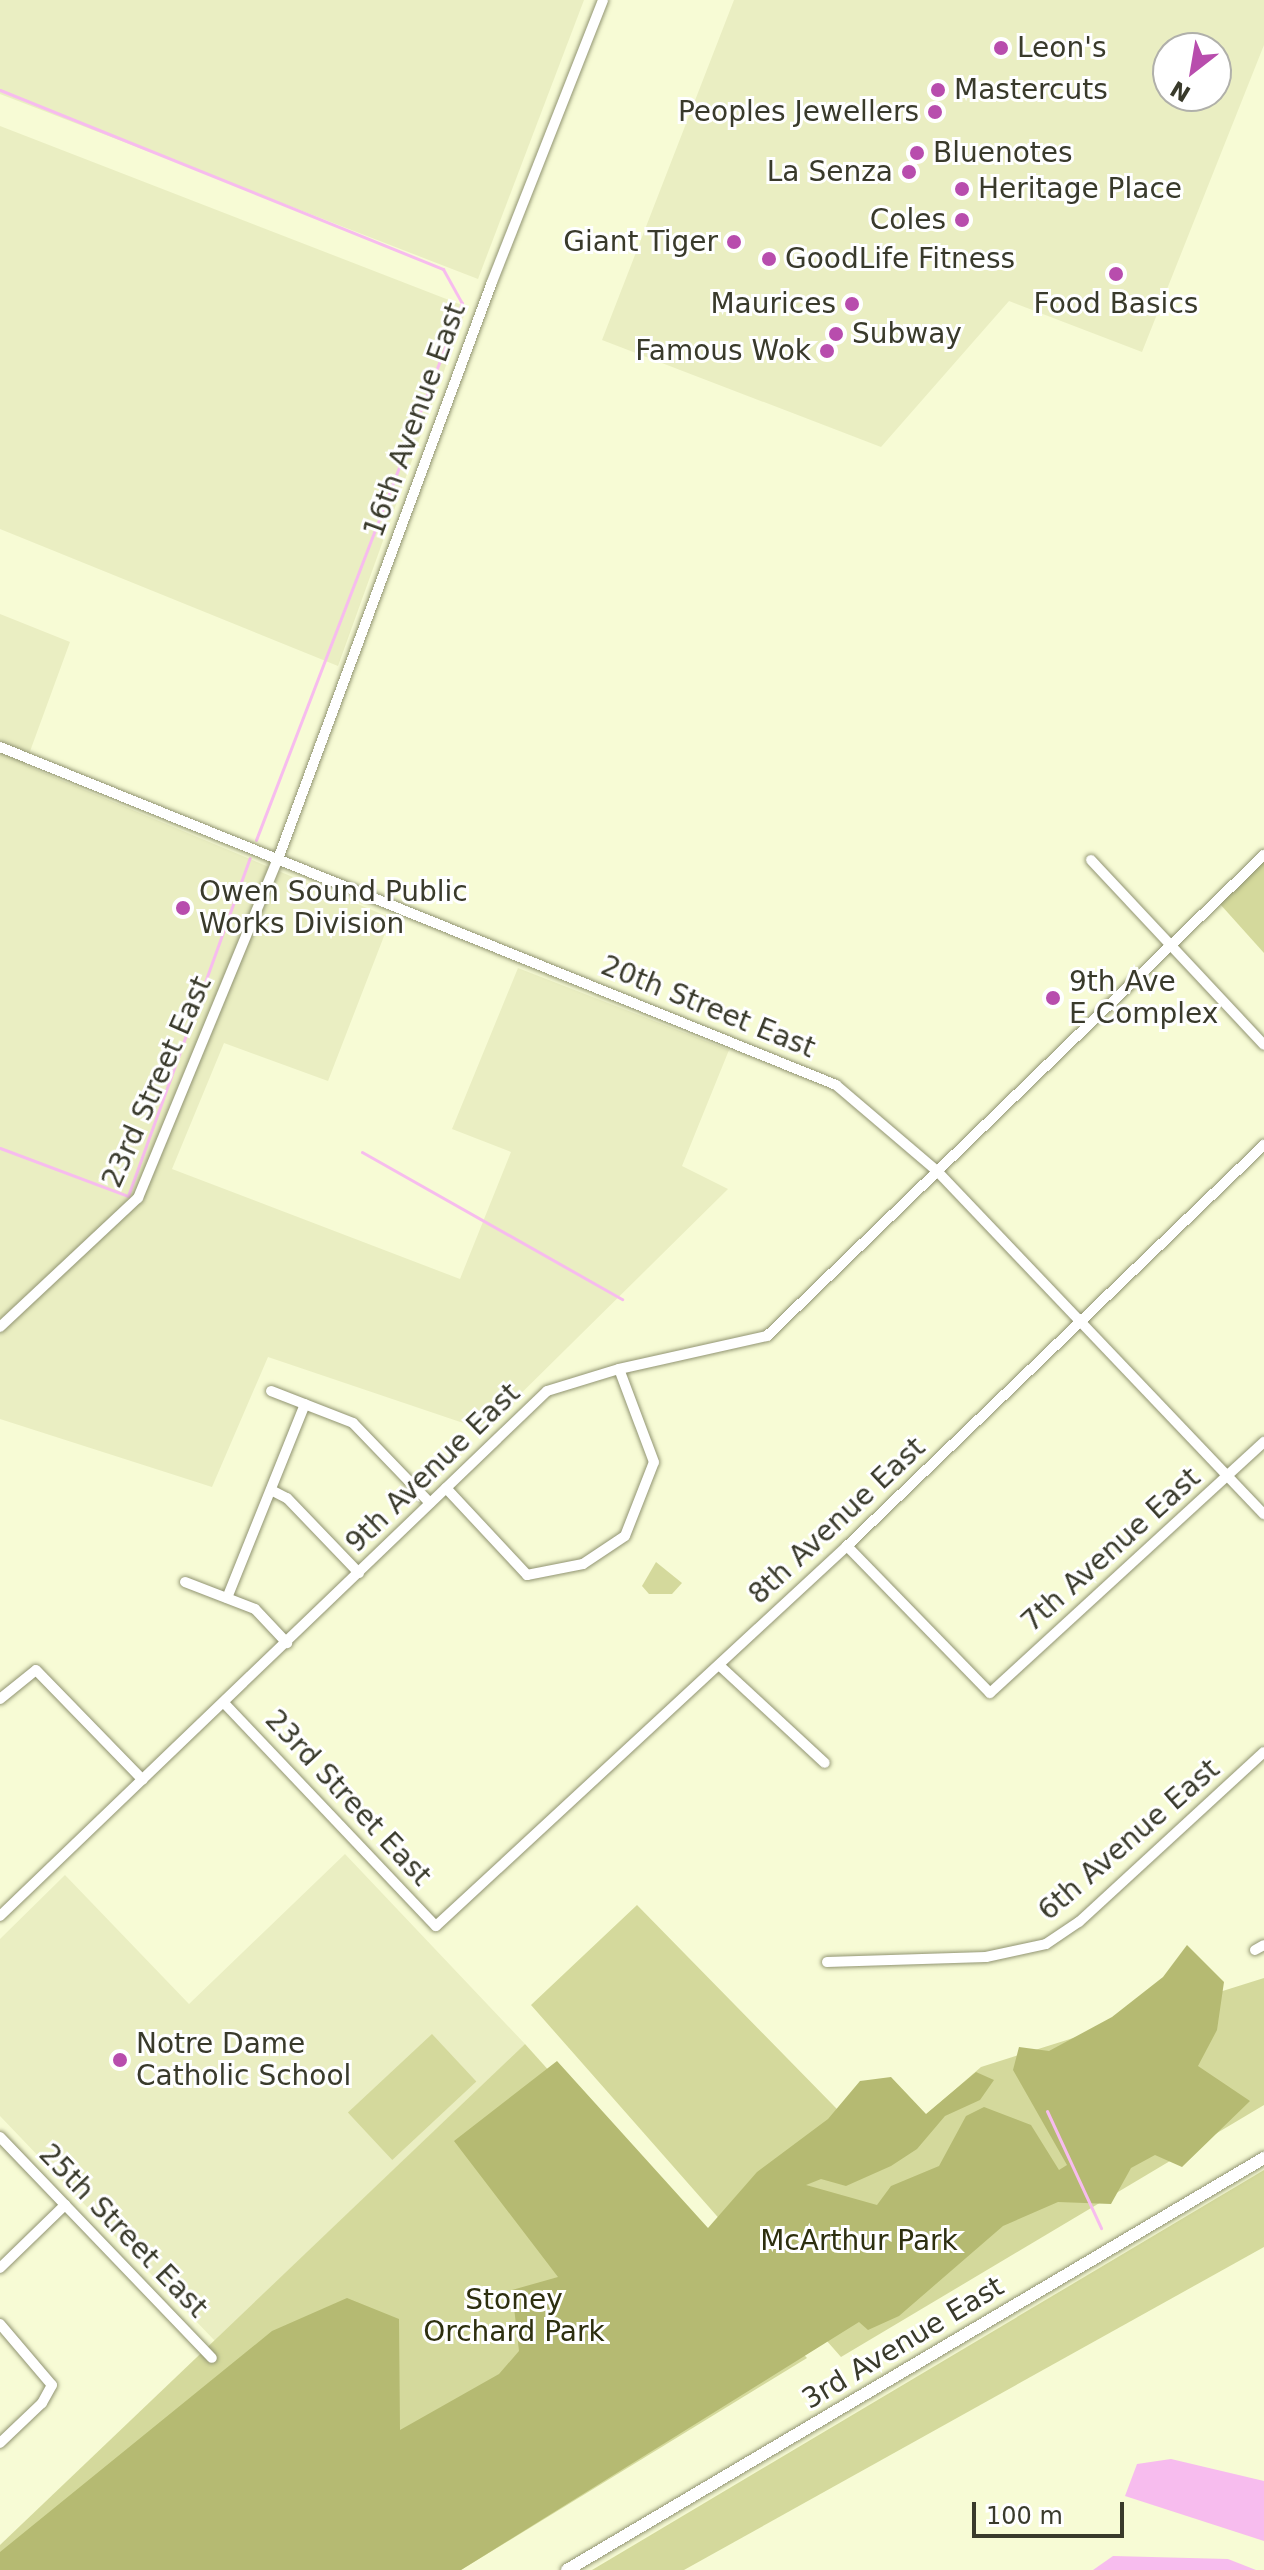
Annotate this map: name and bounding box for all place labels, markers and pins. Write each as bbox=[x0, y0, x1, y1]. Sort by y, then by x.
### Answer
place label: Leon's bbox=[1017, 31, 1106, 65]
marker: Leon's bbox=[992, 39, 1010, 57]
place label: Mastercuts bbox=[954, 73, 1108, 107]
marker: Mastercuts bbox=[929, 81, 947, 99]
place label: Peoples Jewellers bbox=[678, 95, 919, 129]
marker: Peoples Jewellers bbox=[926, 103, 944, 121]
place label: Bluenotes bbox=[933, 136, 1073, 170]
marker: Bluenotes bbox=[908, 144, 926, 162]
place label: La Senza bbox=[767, 155, 893, 189]
marker: La Senza bbox=[900, 163, 918, 181]
place label: Heritage Place bbox=[978, 172, 1182, 206]
marker: Heritage Place bbox=[953, 180, 971, 198]
place label: Coles bbox=[870, 203, 946, 237]
marker: Coles bbox=[953, 211, 971, 229]
place label: Giant Tiger bbox=[563, 225, 718, 259]
marker: Giant Tiger bbox=[725, 233, 743, 251]
place label: GoodLife Fitness bbox=[785, 242, 1015, 276]
marker: GoodLife Fitness bbox=[760, 250, 778, 268]
marker: Food Basics bbox=[1107, 265, 1125, 283]
place label: Maurices bbox=[710, 287, 836, 321]
place label: Food Basics bbox=[1034, 287, 1198, 321]
marker: Maurices bbox=[843, 295, 861, 313]
place label: Subway bbox=[852, 317, 962, 351]
marker: Subway bbox=[827, 325, 845, 343]
place label: Famous Wok bbox=[635, 334, 811, 368]
marker: Famous Wok bbox=[818, 342, 836, 360]
place label: Owen Sound Public Works Division bbox=[199, 875, 468, 941]
marker: Owen Sound Public Works Division bbox=[174, 899, 192, 917]
place label: 9th Ave E Complex bbox=[1069, 965, 1218, 1031]
marker: 9th Ave E Complex bbox=[1044, 989, 1062, 1007]
place label: Notre Dame Catholic School bbox=[136, 2027, 351, 2093]
marker: Notre Dame Catholic School bbox=[111, 2051, 129, 2069]

